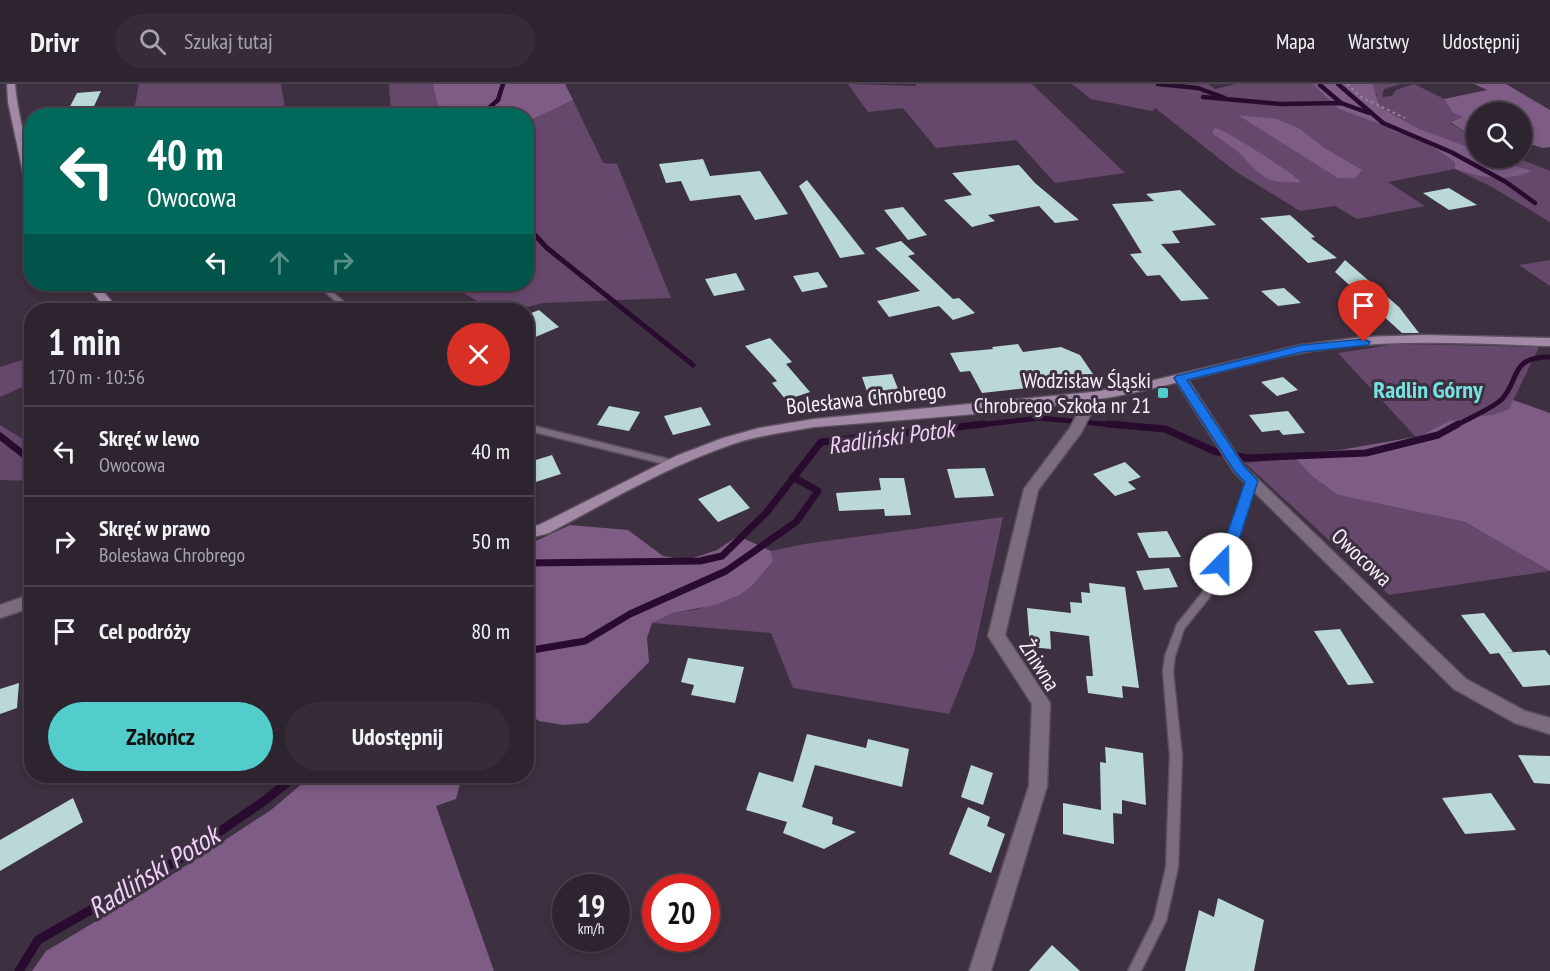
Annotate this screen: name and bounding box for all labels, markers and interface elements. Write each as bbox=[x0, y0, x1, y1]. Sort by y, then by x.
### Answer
search box bbox=[115, 14, 535, 68]
text: Drivr bbox=[30, 23, 79, 60]
icon: search bbox=[136, 25, 169, 58]
text: Szukaj tutaj bbox=[184, 27, 273, 55]
text: Mapa bbox=[1276, 28, 1315, 55]
text: Warstwy bbox=[1348, 28, 1409, 55]
text: Udostępnij bbox=[1442, 28, 1520, 55]
map controls bbox=[1466, 102, 1532, 168]
button: search bbox=[1466, 102, 1532, 168]
text: 40 m bbox=[147, 127, 224, 182]
icon: left bbox=[48, 132, 126, 210]
text: Owocowa bbox=[147, 180, 236, 214]
icon: left bbox=[200, 246, 233, 279]
icon: ahead bbox=[263, 246, 296, 279]
icon: right bbox=[326, 246, 359, 279]
pin bbox=[1338, 280, 1389, 342]
icon: arrive bbox=[1347, 289, 1380, 322]
text: 1 min bbox=[48, 318, 121, 365]
button: close bbox=[447, 323, 510, 386]
text: 170 m · 10:56 bbox=[48, 364, 145, 390]
place label: Wodzisław Śląski Chrobrego Szkoła nr 21 bbox=[974, 366, 1151, 419]
district label: Radlin Górny bbox=[1373, 374, 1483, 405]
street label: Bolesława Chrobrego bbox=[785, 376, 947, 420]
marker: Wodzisław Śląski Chrobrego Szkoła nr 21 bbox=[1156, 386, 1170, 400]
water label: Radliński Potok bbox=[826, 412, 959, 461]
text: Skręć w lewo bbox=[99, 424, 200, 452]
icon: left bbox=[48, 435, 81, 468]
text: 40 m bbox=[471, 437, 510, 465]
text: Owocowa bbox=[99, 452, 165, 478]
text: Skręć w prawo bbox=[99, 514, 210, 542]
street label: Owocowa bbox=[1326, 522, 1398, 592]
icon: right bbox=[48, 525, 81, 558]
text: 50 m bbox=[471, 527, 510, 555]
position arrow bbox=[1189, 532, 1253, 596]
text: Bolesława Chrobrego bbox=[99, 542, 245, 568]
icon: arrive bbox=[48, 615, 81, 648]
text: Cel podróży bbox=[99, 617, 190, 645]
text: 80 m bbox=[471, 617, 510, 645]
street label: Żniwna bbox=[1014, 634, 1066, 696]
button: Zakończ bbox=[48, 702, 273, 771]
button: Udostępnij bbox=[285, 702, 510, 771]
water label: Radliński Potok bbox=[80, 814, 228, 926]
speed limit sign: 20 bbox=[642, 874, 720, 952]
text: 19 bbox=[577, 886, 605, 925]
text: km/h bbox=[578, 919, 604, 938]

